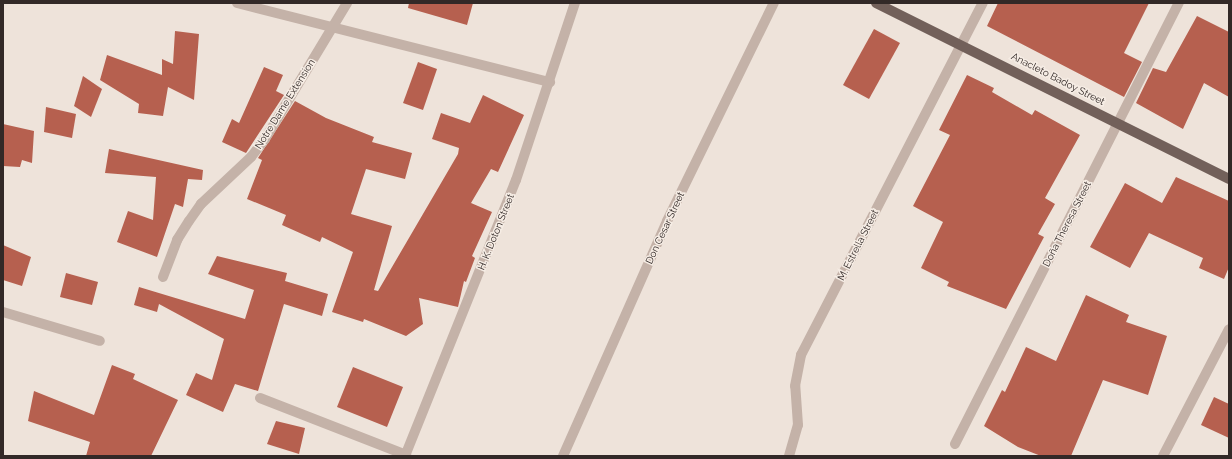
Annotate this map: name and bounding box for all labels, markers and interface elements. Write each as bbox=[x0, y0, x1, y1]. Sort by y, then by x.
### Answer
street label: Anacleto Badoy Street bbox=[1009, 50, 1107, 108]
street label: Notre Dame Extension bbox=[252, 57, 318, 151]
street label: Doña Theresa Street bbox=[1040, 179, 1094, 269]
street label: Don Cesar Street bbox=[643, 190, 687, 266]
street label: H. K. Doton Street bbox=[475, 192, 517, 272]
street label: M. Estrella Street bbox=[835, 208, 881, 282]

